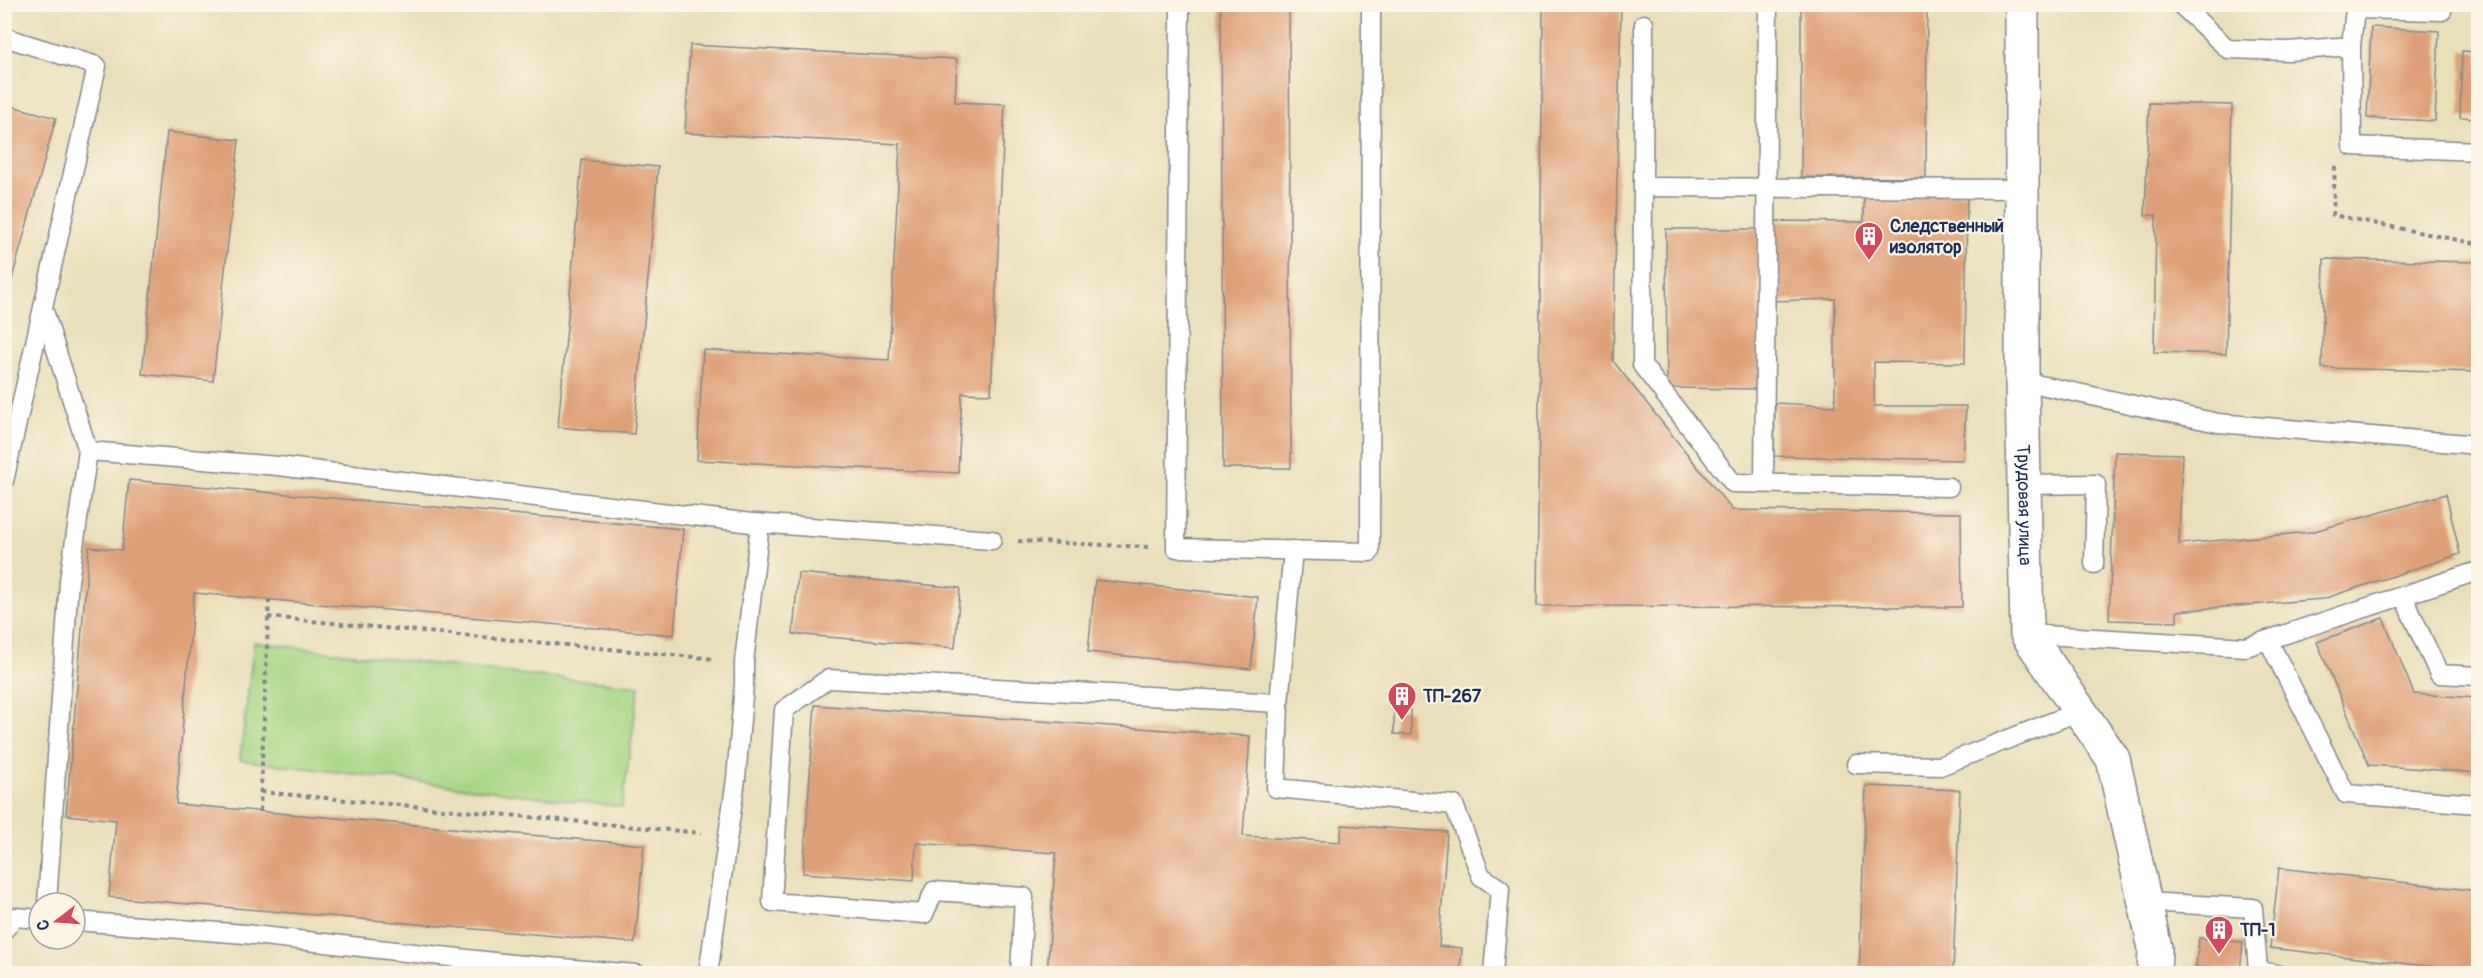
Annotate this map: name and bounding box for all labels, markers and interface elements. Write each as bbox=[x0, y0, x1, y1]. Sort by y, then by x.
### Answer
place label: Следственный изолятор bbox=[1889, 215, 2004, 259]
building icon: Следственный изолятор bbox=[1853, 220, 1885, 262]
street label: Трудовая улица bbox=[2012, 444, 2037, 566]
building icon: ТП-267 bbox=[1386, 680, 1418, 722]
place label: ТП-267 bbox=[1422, 685, 1482, 708]
north arrow bbox=[27, 891, 87, 951]
building icon: ТП-1 bbox=[2203, 914, 2235, 956]
text: С bbox=[33, 917, 55, 933]
place label: ТП-1 bbox=[2239, 919, 2276, 942]

